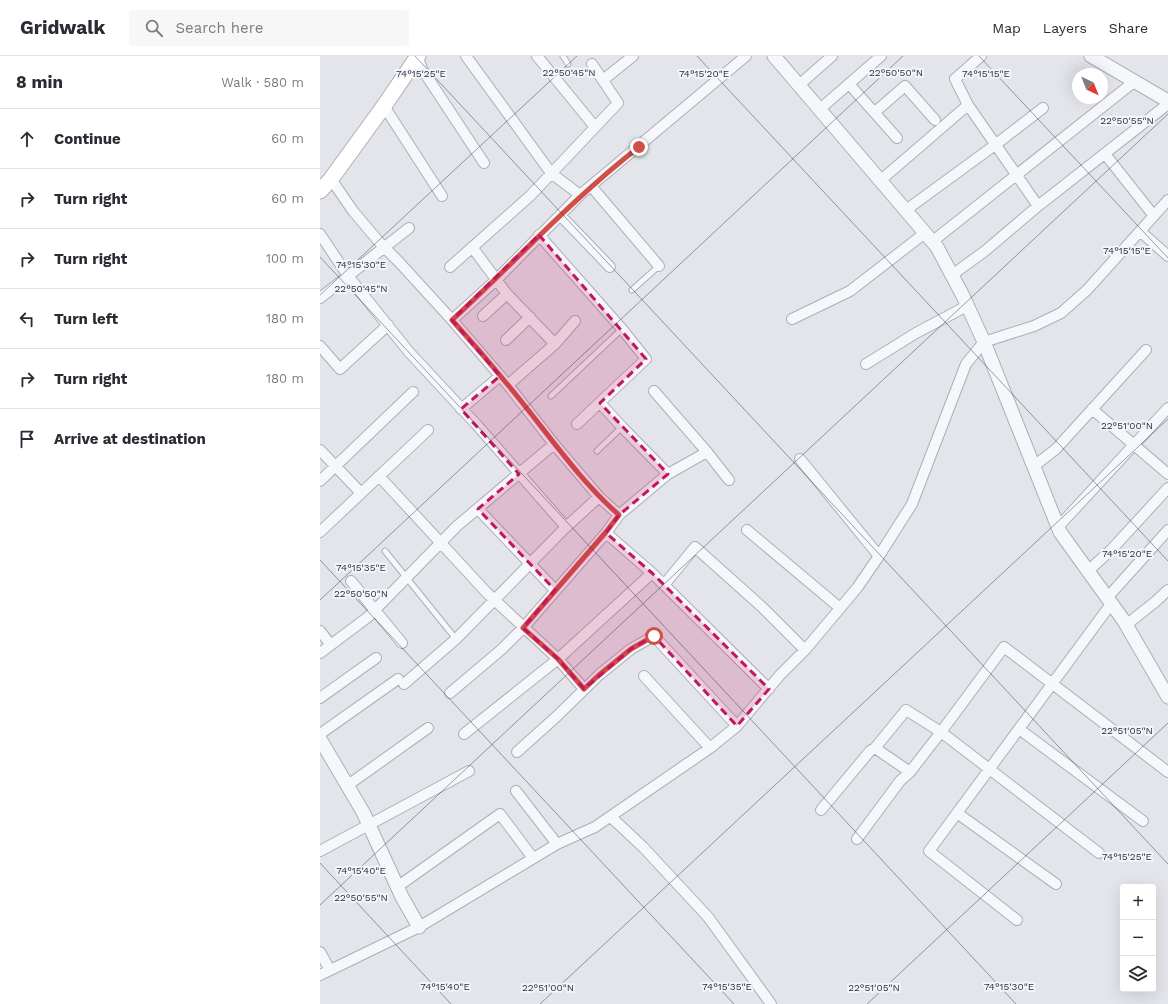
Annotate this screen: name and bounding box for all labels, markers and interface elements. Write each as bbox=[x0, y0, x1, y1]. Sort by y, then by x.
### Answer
search box bbox=[129, 10, 409, 46]
text: Gridwalk bbox=[20, 16, 105, 39]
icon: search bbox=[143, 17, 165, 39]
text: Search here bbox=[175, 19, 263, 37]
text: Map bbox=[992, 20, 1021, 36]
text: Layers bbox=[1043, 20, 1087, 36]
text: Share bbox=[1109, 20, 1148, 36]
text: 22°50'45"N bbox=[542, 67, 596, 78]
text: 22°50'50"N bbox=[869, 67, 923, 78]
text: 74°15'25"E bbox=[396, 68, 446, 79]
text: 74°15'20"E bbox=[679, 68, 729, 79]
text: 74°15'15"E bbox=[962, 68, 1010, 79]
north arrow bbox=[1072, 68, 1108, 104]
text: 8 min bbox=[16, 72, 63, 92]
text: Walk · 580 m bbox=[221, 75, 304, 90]
text: 22°50'55"N bbox=[1100, 115, 1154, 126]
icon: ahead bbox=[16, 128, 38, 150]
text: Continue bbox=[54, 130, 121, 148]
text: 60 m bbox=[271, 131, 304, 146]
route end bbox=[630, 138, 648, 156]
icon: right bbox=[16, 188, 38, 210]
text: Turn right bbox=[54, 190, 127, 208]
text: 60 m bbox=[271, 191, 304, 206]
text: 74°15'15"E bbox=[1103, 245, 1151, 256]
icon: right bbox=[16, 248, 38, 270]
text: Turn right bbox=[54, 250, 127, 268]
text: 100 m bbox=[266, 251, 304, 266]
text: 74°15'30"E bbox=[336, 259, 386, 270]
text: 22°50'45"N bbox=[334, 283, 388, 294]
icon: left bbox=[16, 308, 38, 330]
text: Turn left bbox=[54, 310, 118, 328]
text: 180 m bbox=[266, 311, 304, 326]
icon: right bbox=[16, 368, 38, 390]
text: Turn right bbox=[54, 370, 127, 388]
text: 180 m bbox=[266, 371, 304, 386]
text: 22°51'00"N bbox=[1101, 420, 1153, 431]
icon: arrive bbox=[16, 428, 38, 450]
text: Arrive at destination bbox=[54, 430, 206, 448]
text: 74°15'20"E bbox=[1102, 548, 1152, 559]
text: 74°15'35"E bbox=[336, 562, 386, 573]
text: 22°50'50"N bbox=[334, 588, 388, 599]
route start bbox=[645, 627, 663, 645]
text: 22°51'05"N bbox=[1101, 725, 1153, 736]
text: 74°15'25"E bbox=[1102, 851, 1152, 862]
text: 74°15'40"E bbox=[336, 865, 386, 876]
map controls bbox=[1120, 884, 1156, 992]
button: + bbox=[1120, 884, 1156, 920]
text: 22°50'55"N bbox=[334, 892, 388, 903]
button: − bbox=[1120, 920, 1156, 956]
button: layers bbox=[1120, 956, 1156, 992]
text: 74°15'40"E bbox=[420, 981, 470, 992]
text: 74°15'35"E bbox=[702, 981, 752, 992]
text: 74°15'30"E bbox=[984, 981, 1034, 992]
text: 22°51'00"N bbox=[522, 982, 574, 993]
text: 22°51'05"N bbox=[848, 982, 900, 993]

